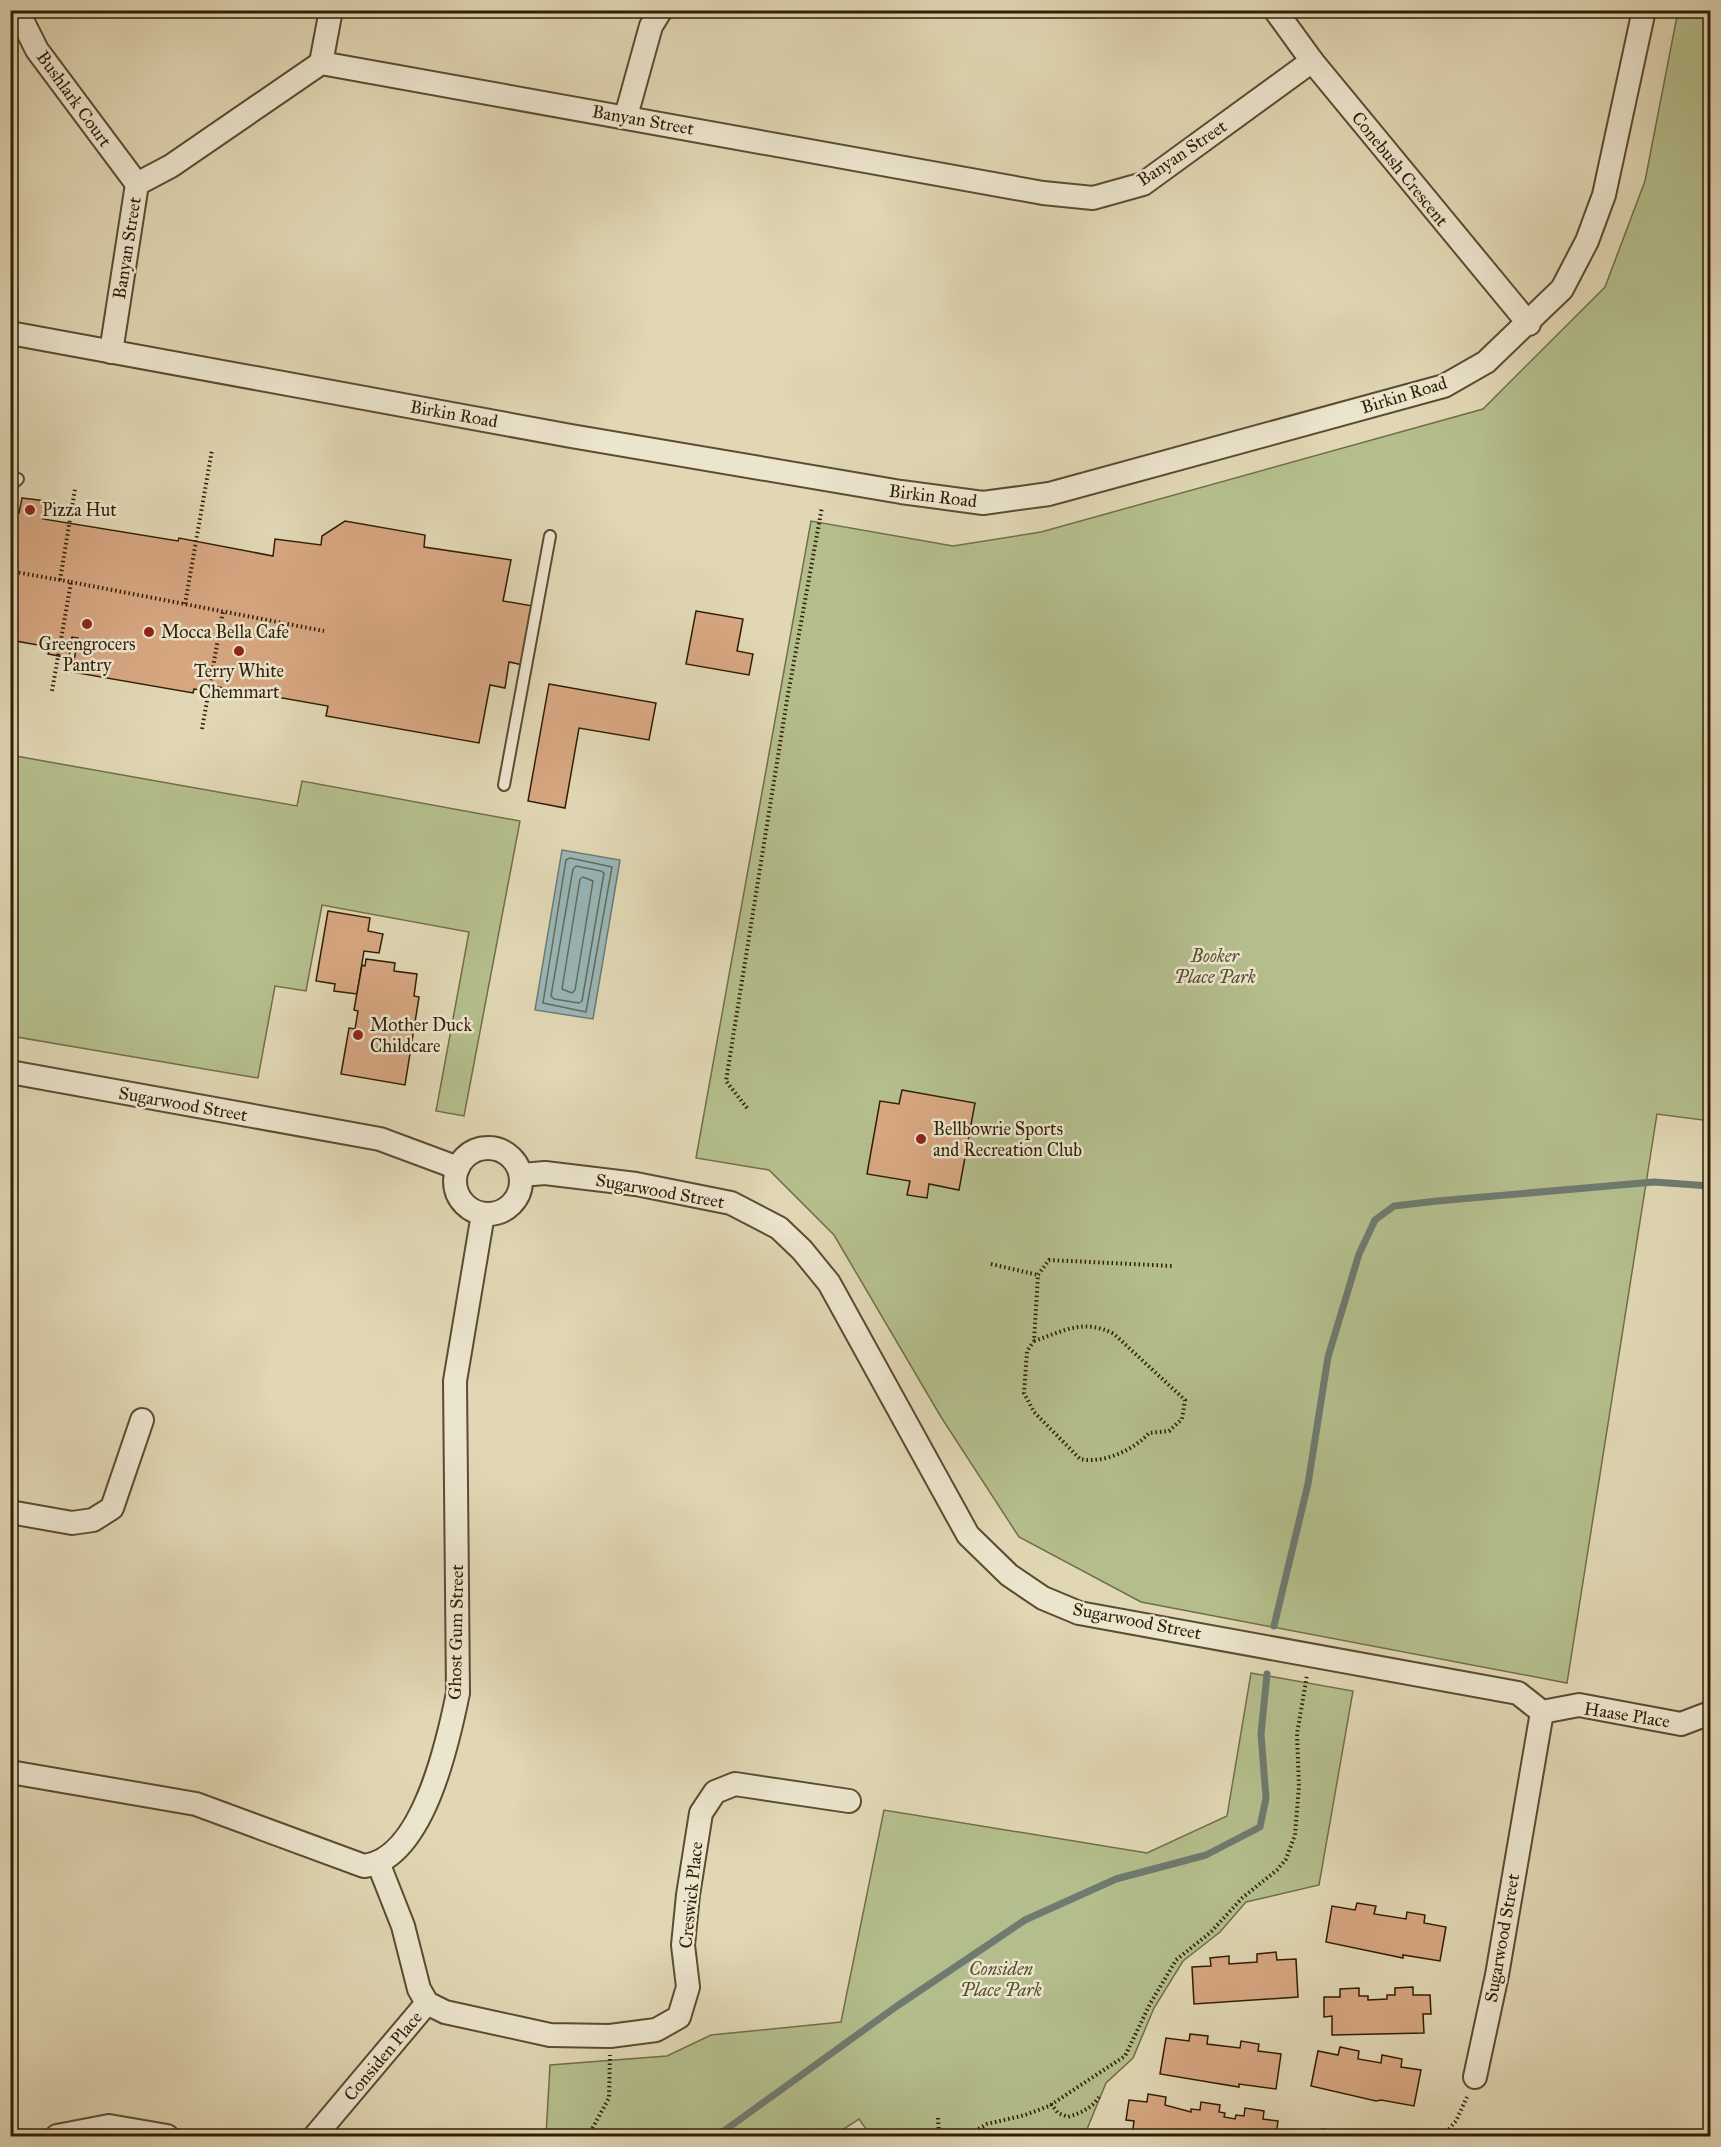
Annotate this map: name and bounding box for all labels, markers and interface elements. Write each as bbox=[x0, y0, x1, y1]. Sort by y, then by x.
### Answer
street label: Bushlark Court bbox=[32, 47, 117, 152]
street label: Banyan Street bbox=[590, 100, 696, 140]
street label: Conebush Crescent bbox=[1347, 107, 1453, 231]
street label: Banyan Street bbox=[1133, 115, 1231, 191]
street label: Banyan Street bbox=[108, 195, 146, 301]
street label: Birkin Road bbox=[1358, 372, 1450, 418]
street label: Birkin Road bbox=[408, 395, 500, 433]
street label: Birkin Road bbox=[888, 480, 978, 512]
place label: Pizza Hut bbox=[42, 499, 117, 521]
marker: Pizza Hut bbox=[23, 503, 37, 517]
marker: Greengrocers Pantry bbox=[80, 617, 94, 631]
place label: Mocca Bella Cafe bbox=[161, 621, 289, 643]
marker: Mocca Bella Cafe bbox=[142, 625, 156, 639]
place label: Greengrocers Pantry bbox=[38, 633, 136, 676]
marker: Terry White Chemmart bbox=[232, 644, 246, 658]
place label: Terry White Chemmart bbox=[194, 660, 284, 703]
park label: Booker Place Park bbox=[1174, 945, 1256, 988]
place label: Mother Duck Childcare bbox=[370, 1014, 472, 1057]
marker: Mother Duck Childcare bbox=[351, 1028, 365, 1042]
street label: Sugarwood Street bbox=[117, 1082, 250, 1127]
place label: Bellbowrie Sports and Recreation Club bbox=[933, 1118, 1082, 1161]
marker: Bellbowrie Sports and Recreation Club bbox=[914, 1132, 928, 1146]
street label: Sugarwood Street bbox=[594, 1169, 727, 1214]
street label: Ghost Gum Street bbox=[444, 1563, 468, 1700]
street label: Sugarwood Street bbox=[1071, 1598, 1204, 1645]
street label: Haase Place bbox=[1583, 1697, 1671, 1733]
street label: Creswick Place bbox=[674, 1840, 708, 1950]
street label: Sugarwood Street bbox=[1480, 1871, 1525, 2004]
park label: Considen Place Park bbox=[960, 1958, 1042, 2001]
street label: Considen Place bbox=[339, 2007, 427, 2105]

